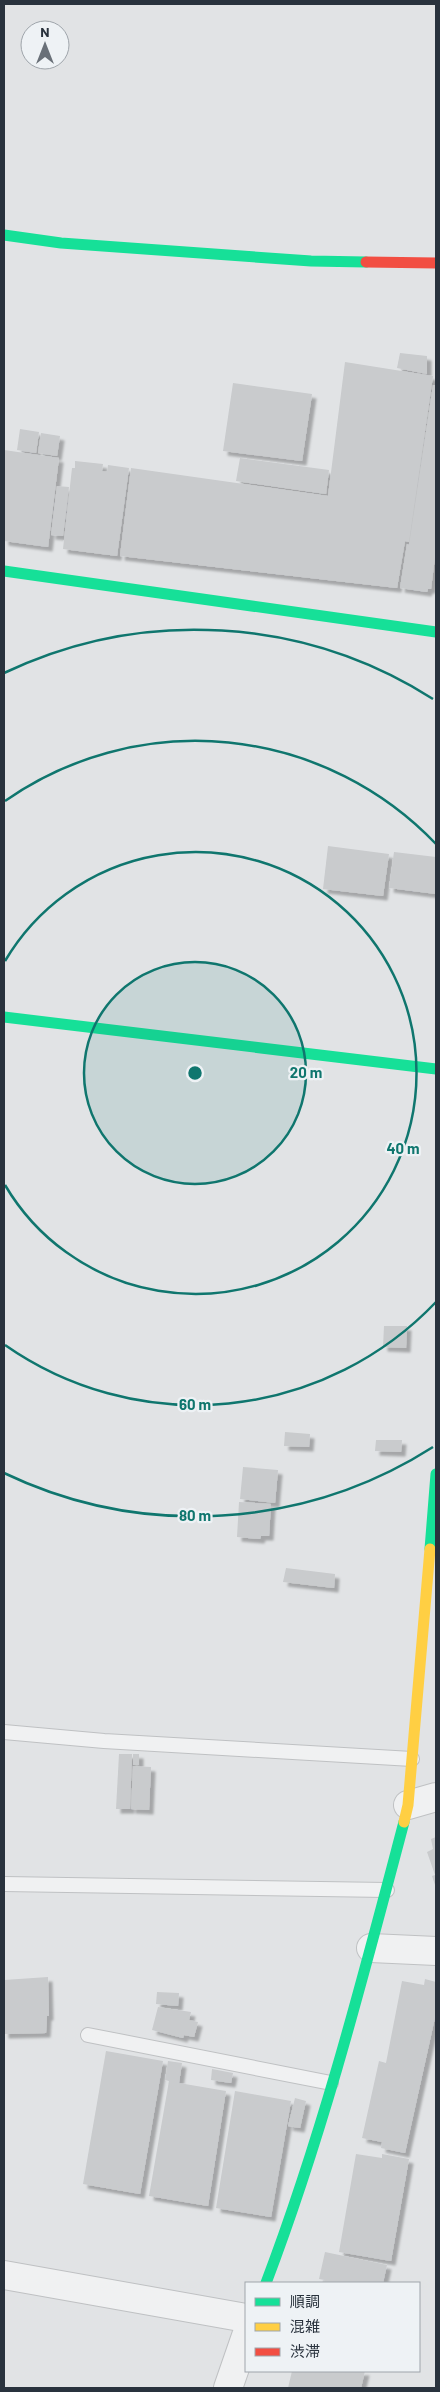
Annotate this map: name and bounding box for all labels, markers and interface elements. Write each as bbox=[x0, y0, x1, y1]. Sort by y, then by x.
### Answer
north arrow bbox=[20, 20, 70, 70]
text: N bbox=[40, 23, 50, 40]
text: 20 m bbox=[290, 1063, 322, 1081]
centre of rings bbox=[186, 1064, 204, 1082]
text: 40 m bbox=[386, 1139, 420, 1157]
text: 60 m bbox=[179, 1395, 211, 1413]
text: 80 m bbox=[179, 1506, 211, 1524]
legend bbox=[245, 2282, 420, 2372]
text: 順調 bbox=[290, 2292, 320, 2310]
text: 混雑 bbox=[290, 2317, 320, 2335]
text: 渋滞 bbox=[290, 2342, 320, 2360]

